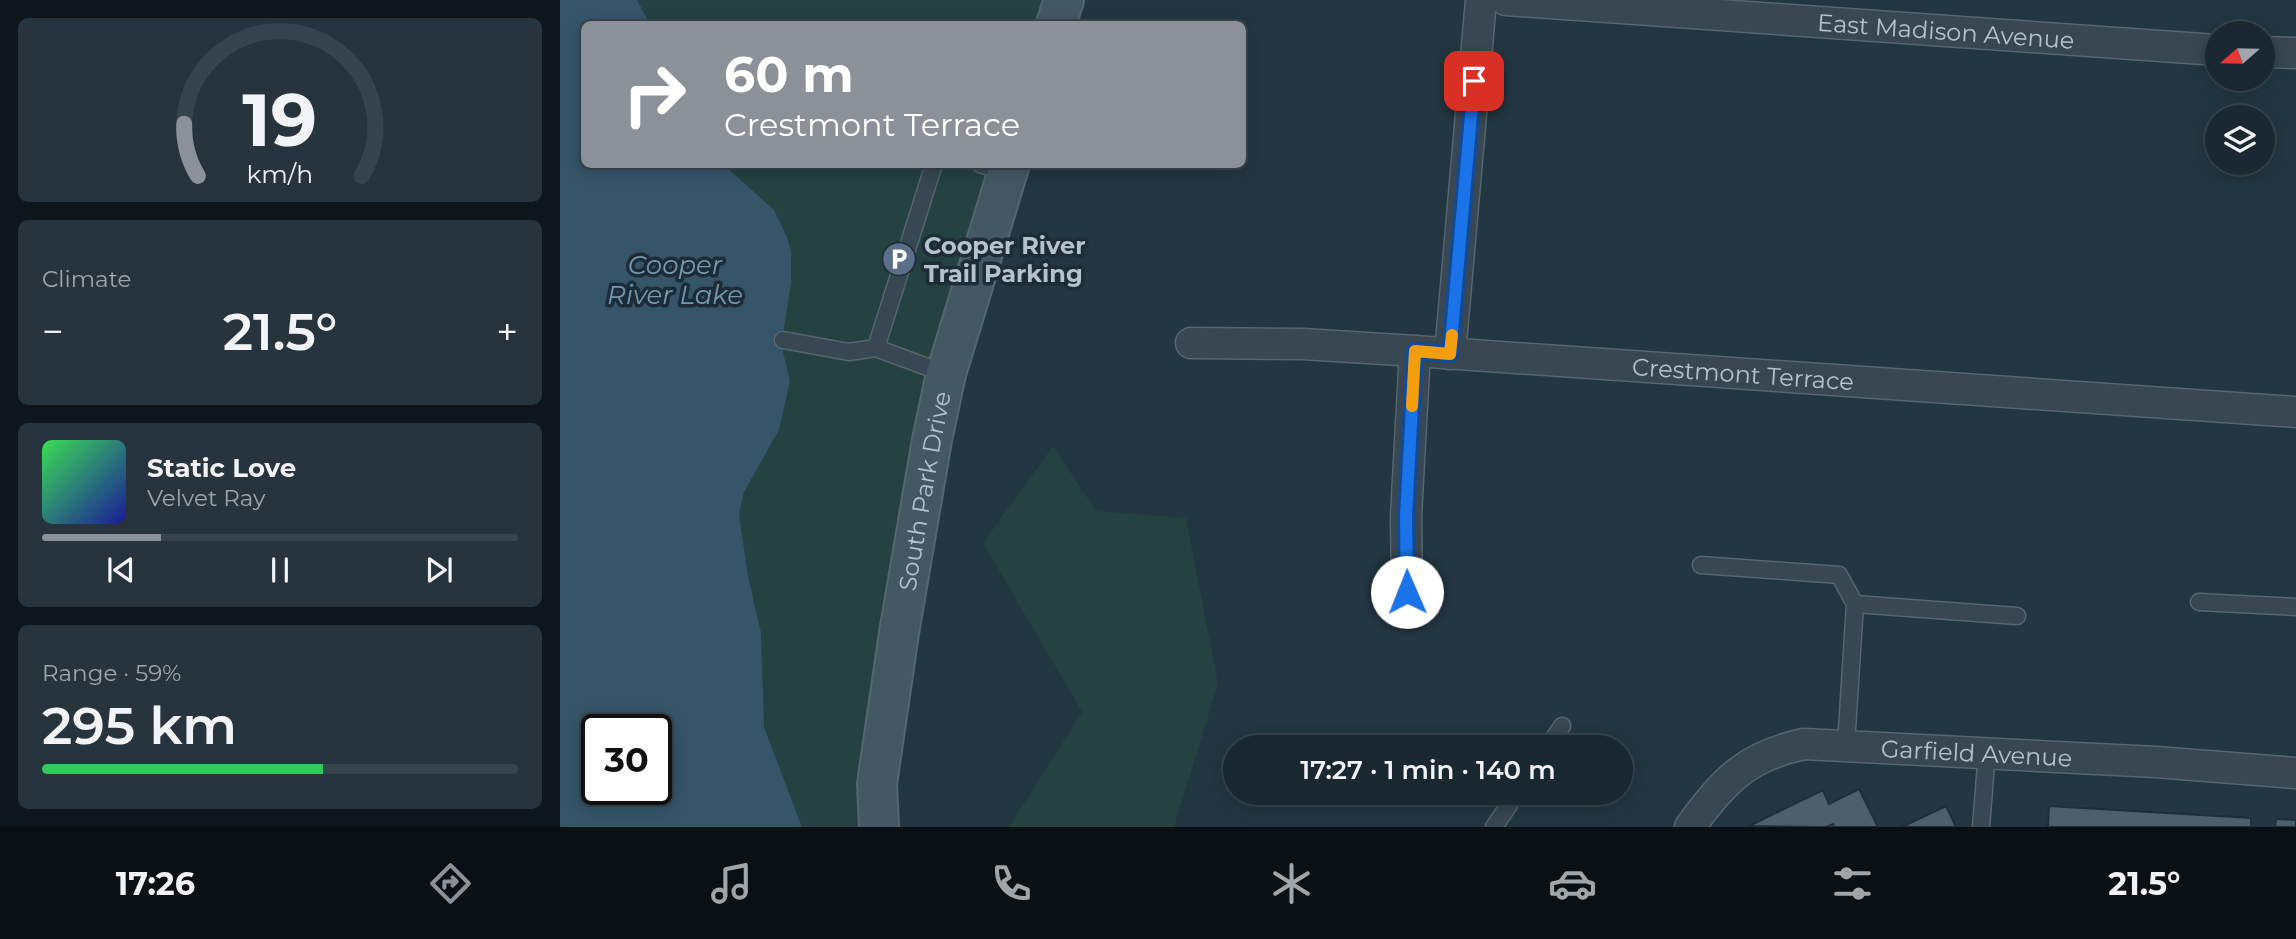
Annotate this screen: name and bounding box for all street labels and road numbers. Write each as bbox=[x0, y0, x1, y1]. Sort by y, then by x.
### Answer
street label: East Madison Avenue bbox=[1816, 7, 2075, 54]
street label: Crestmont Terrace bbox=[1631, 352, 1855, 396]
street label: South Park Drive bbox=[892, 388, 957, 593]
street label: Garfield Avenue bbox=[1880, 733, 2073, 772]

